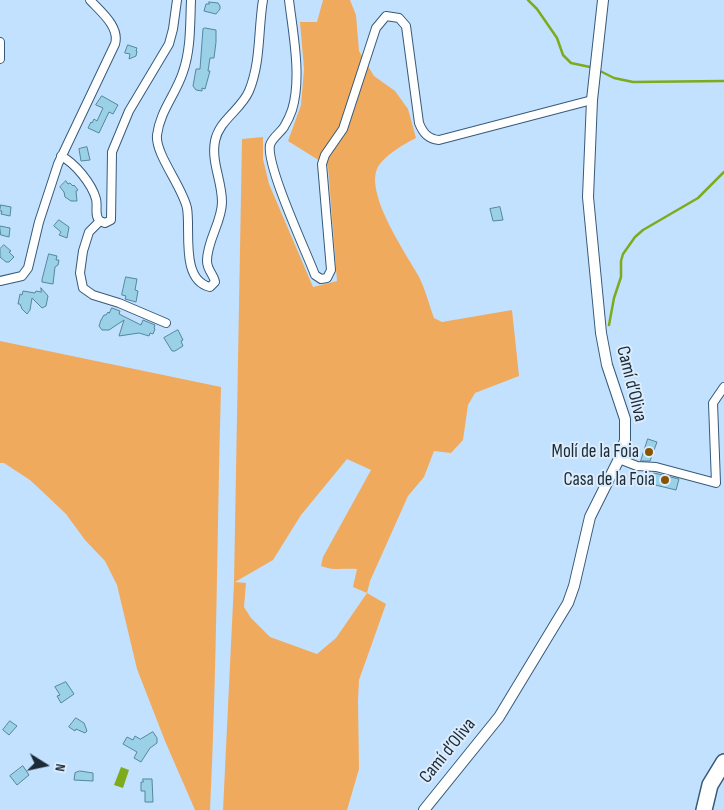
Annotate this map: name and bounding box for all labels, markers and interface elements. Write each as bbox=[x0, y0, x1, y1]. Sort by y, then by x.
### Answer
street label: Camí d’Oliva bbox=[611, 344, 651, 424]
place label: Molí de la Foia bbox=[552, 441, 639, 463]
marker: Molí de la Foia bbox=[643, 446, 655, 458]
place label: Casa de la Foia bbox=[564, 469, 655, 491]
marker: Casa de la Foia bbox=[659, 474, 671, 486]
street label: Camí d’Oliva bbox=[415, 714, 481, 788]
north arrow bbox=[20, 740, 70, 790]
text: N bbox=[51, 763, 69, 773]

